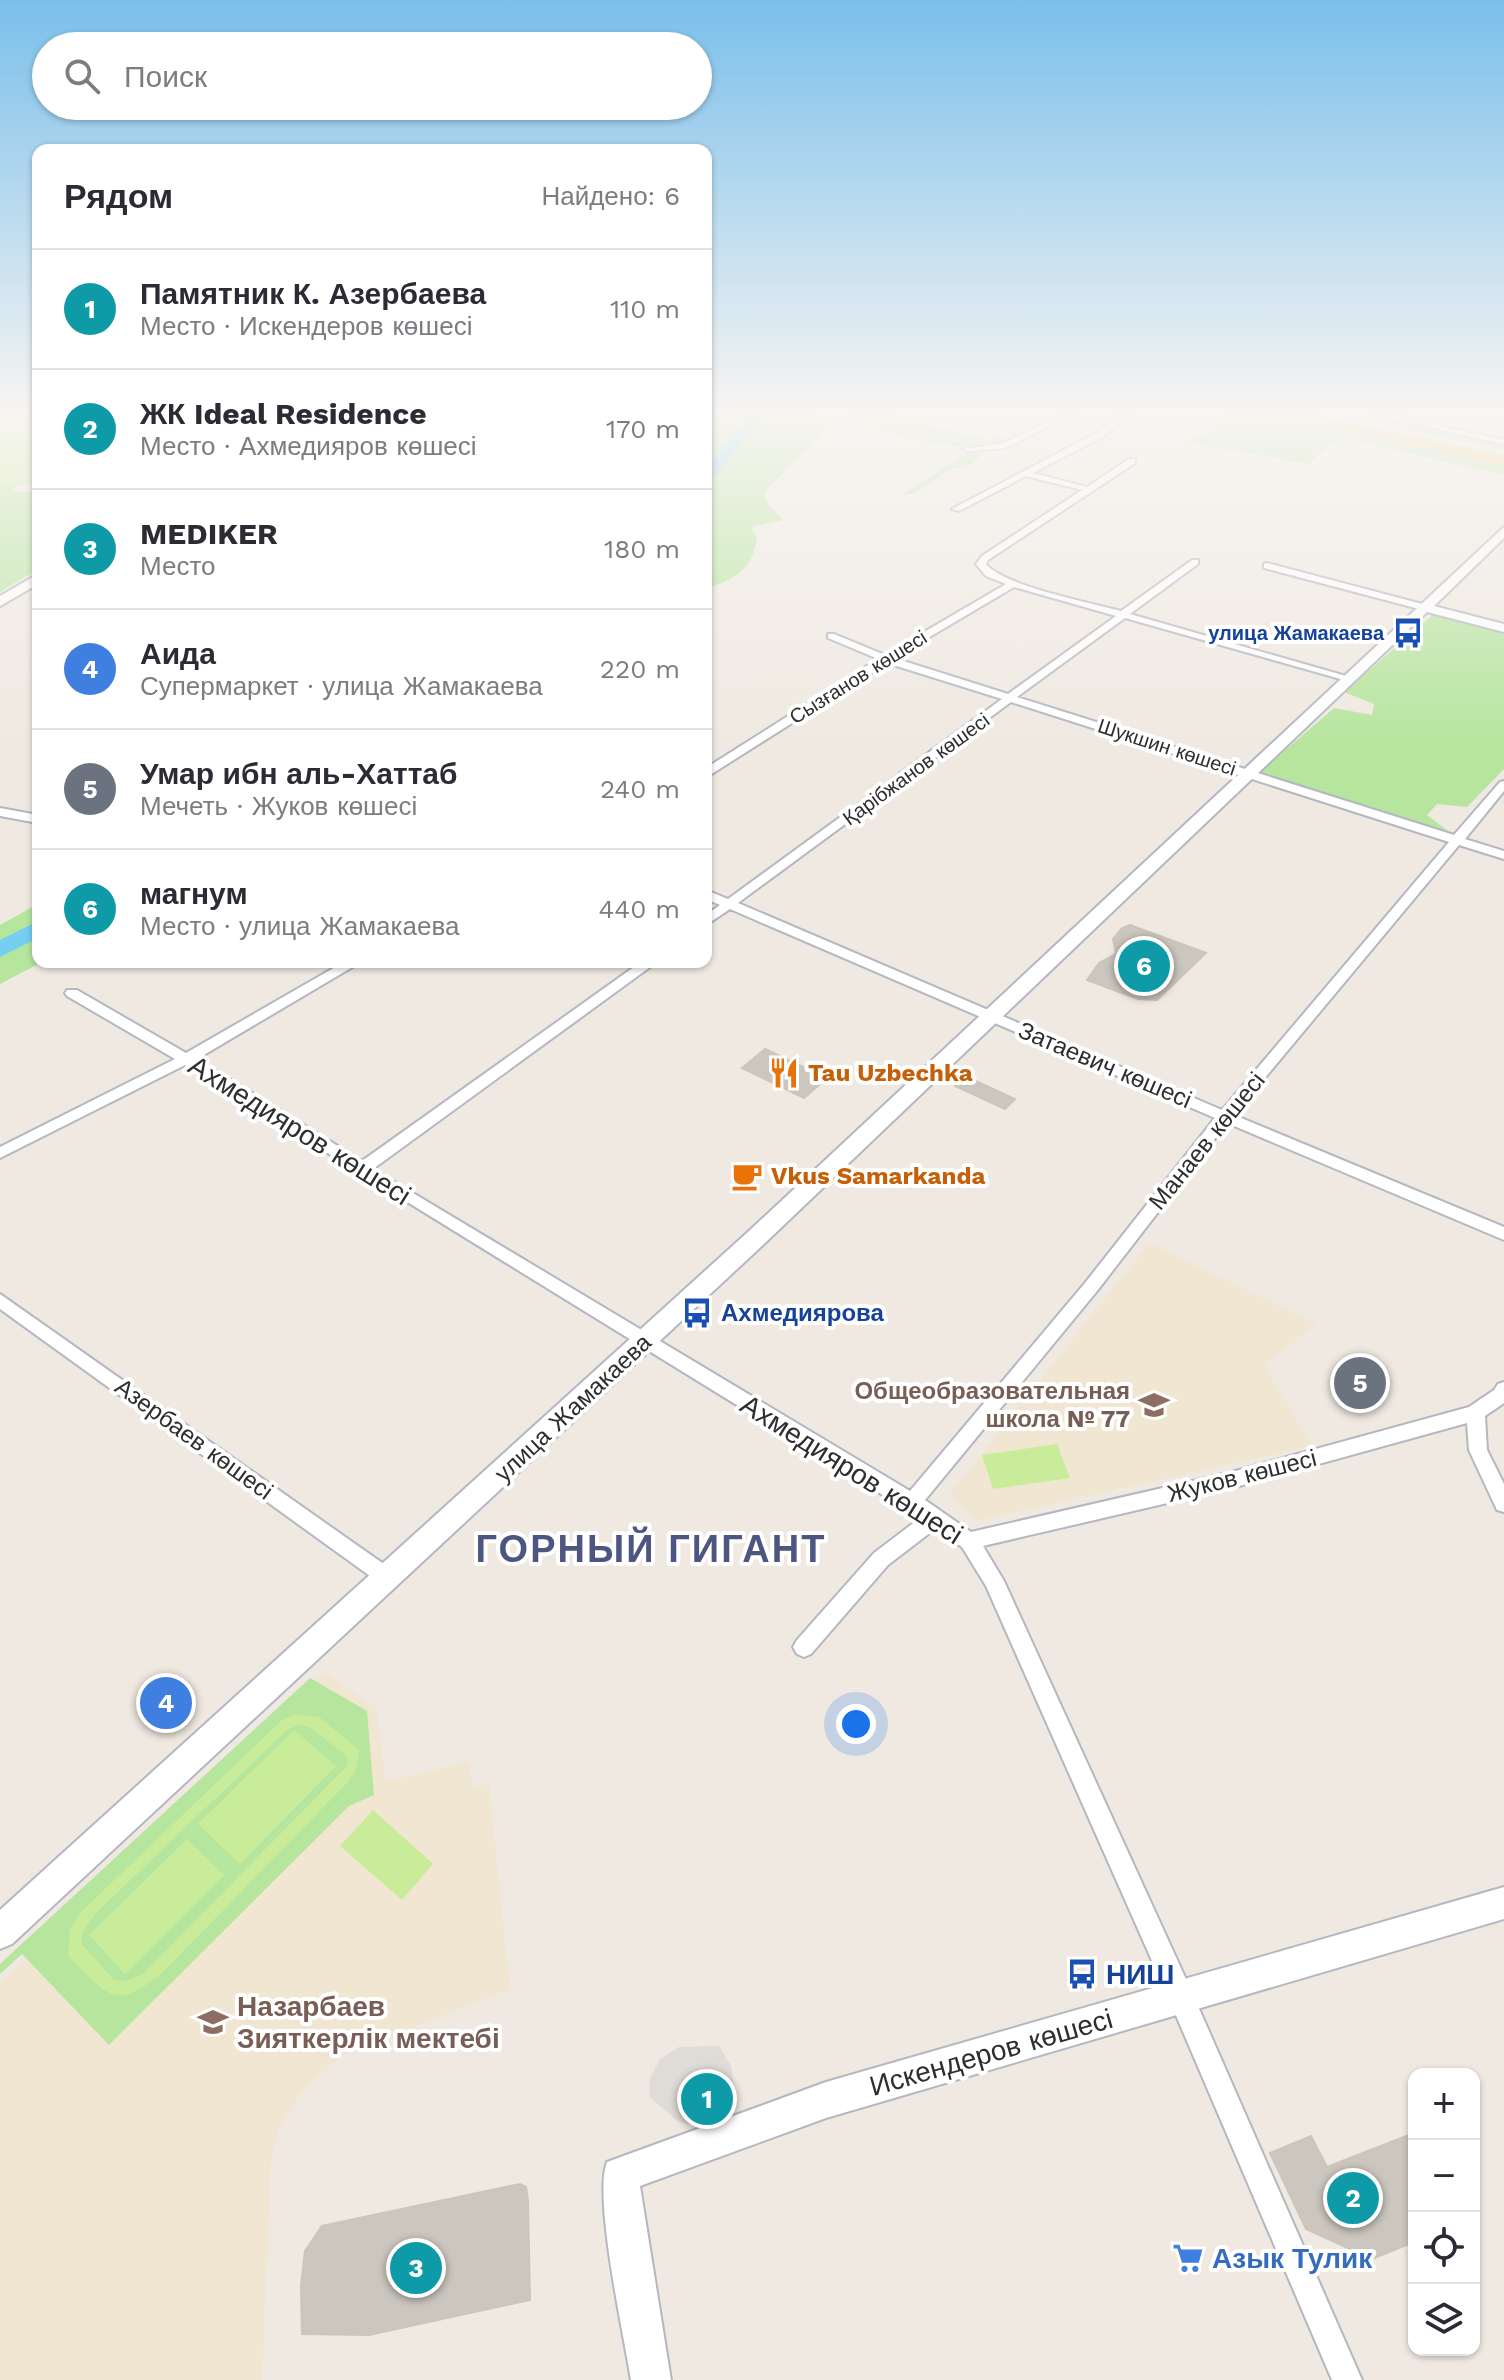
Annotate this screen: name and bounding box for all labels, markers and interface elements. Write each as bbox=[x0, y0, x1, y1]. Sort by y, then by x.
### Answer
search box bbox=[32, 32, 712, 120]
icon: search bbox=[60, 54, 104, 98]
text: Поиск bbox=[124, 59, 207, 94]
text: Рядом bbox=[64, 176, 173, 216]
text: Найдено: 6 bbox=[541, 181, 680, 211]
text: Памятник К. Азербаева bbox=[140, 276, 486, 311]
text: 1 bbox=[84, 294, 96, 324]
text: 110 m bbox=[610, 294, 680, 324]
text: Место · Искендеров көшесі bbox=[140, 311, 472, 341]
text: ЖК Ideal Residence bbox=[140, 396, 427, 431]
text: 2 bbox=[82, 414, 98, 444]
text: 170 m bbox=[606, 414, 680, 444]
text: Место · Ахмедияров көшесі bbox=[140, 431, 477, 461]
text: MEDIKER bbox=[140, 516, 278, 551]
text: 3 bbox=[82, 534, 98, 564]
text: 180 m bbox=[604, 534, 680, 564]
text: Место bbox=[140, 551, 216, 581]
bus stop icon: улица Жамакаева bbox=[1391, 616, 1425, 650]
place label: улица Жамакаева bbox=[1208, 621, 1385, 645]
street label: Сызғанов көшесі bbox=[785, 625, 931, 729]
text: Аида bbox=[140, 636, 216, 671]
text: 4 bbox=[82, 654, 98, 684]
text: 220 m bbox=[600, 654, 680, 684]
text: Супермаркет · улица Жамакаева bbox=[140, 671, 543, 701]
street label: Қарібжанов көшесі bbox=[838, 708, 994, 830]
street label: Шукшин көшесі bbox=[1095, 713, 1239, 781]
text: Умар ибн аль-Хаттаб bbox=[140, 756, 458, 791]
text: 5 bbox=[82, 774, 98, 804]
text: 240 m bbox=[600, 774, 680, 804]
text: Мечеть · Жуков көшесі bbox=[140, 791, 417, 821]
text: магнум bbox=[140, 876, 248, 911]
text: 6 bbox=[82, 894, 98, 924]
text: 440 m bbox=[598, 894, 680, 924]
text: Место · улица Жамакаева bbox=[140, 911, 459, 941]
pin: 6 bbox=[1118, 936, 1170, 996]
street label: Затаевич көшесі bbox=[1014, 1016, 1196, 1114]
street label: Ахмедияров көшесі bbox=[183, 1049, 417, 1212]
restaurant icon: Tau Uzbechka bbox=[767, 1056, 801, 1090]
place label: Tau Uzbechka bbox=[808, 1059, 973, 1087]
street label: Манаев көшесі bbox=[1143, 1067, 1271, 1215]
cafe icon: Vkus Samarkanda bbox=[730, 1159, 764, 1193]
place label: Vkus Samarkanda bbox=[771, 1162, 985, 1190]
bus stop icon: Ахмедиярова bbox=[680, 1296, 714, 1330]
place label: Ахмедиярова bbox=[721, 1299, 885, 1327]
street label: улица Жамакаева bbox=[489, 1328, 657, 1488]
pin: 5 bbox=[1334, 1353, 1386, 1413]
street label: Азербаев көшесі bbox=[110, 1372, 278, 1506]
place label: Общеобразовательная школа № 77 bbox=[854, 1377, 1130, 1433]
street label: Ахмедияров көшесі bbox=[735, 1388, 969, 1551]
school or university icon: Общеобразовательная школа № 77 bbox=[1137, 1388, 1171, 1422]
street label: Жуков көшесі bbox=[1165, 1444, 1319, 1508]
district label: ГОРНЫЙ ГИГАНТ bbox=[476, 1526, 826, 1571]
pin: 4 bbox=[140, 1673, 192, 1733]
your location bbox=[836, 1704, 876, 1744]
bus stop icon: НИШ bbox=[1065, 1957, 1099, 1991]
place label: НИШ bbox=[1106, 1958, 1174, 1991]
place label: Назарбаев Зияткерлік мектебі bbox=[237, 1990, 500, 2055]
street label: Искендеров көшесі bbox=[866, 2002, 1116, 2103]
school or university icon: Назарбаев Зияткерлік мектебі bbox=[196, 2005, 230, 2039]
map controls bbox=[1408, 2068, 1480, 2356]
button: + bbox=[1408, 2068, 1480, 2140]
pin: 1 bbox=[681, 2069, 733, 2129]
button: − bbox=[1408, 2140, 1480, 2212]
pin: 2 bbox=[1327, 2168, 1379, 2228]
button: locate bbox=[1408, 2212, 1480, 2284]
pin: 3 bbox=[390, 2238, 442, 2298]
supermarket icon: Азык Тулик bbox=[1171, 2241, 1205, 2275]
place label: Азык Тулик bbox=[1212, 2242, 1373, 2275]
button: layers bbox=[1408, 2284, 1480, 2356]

